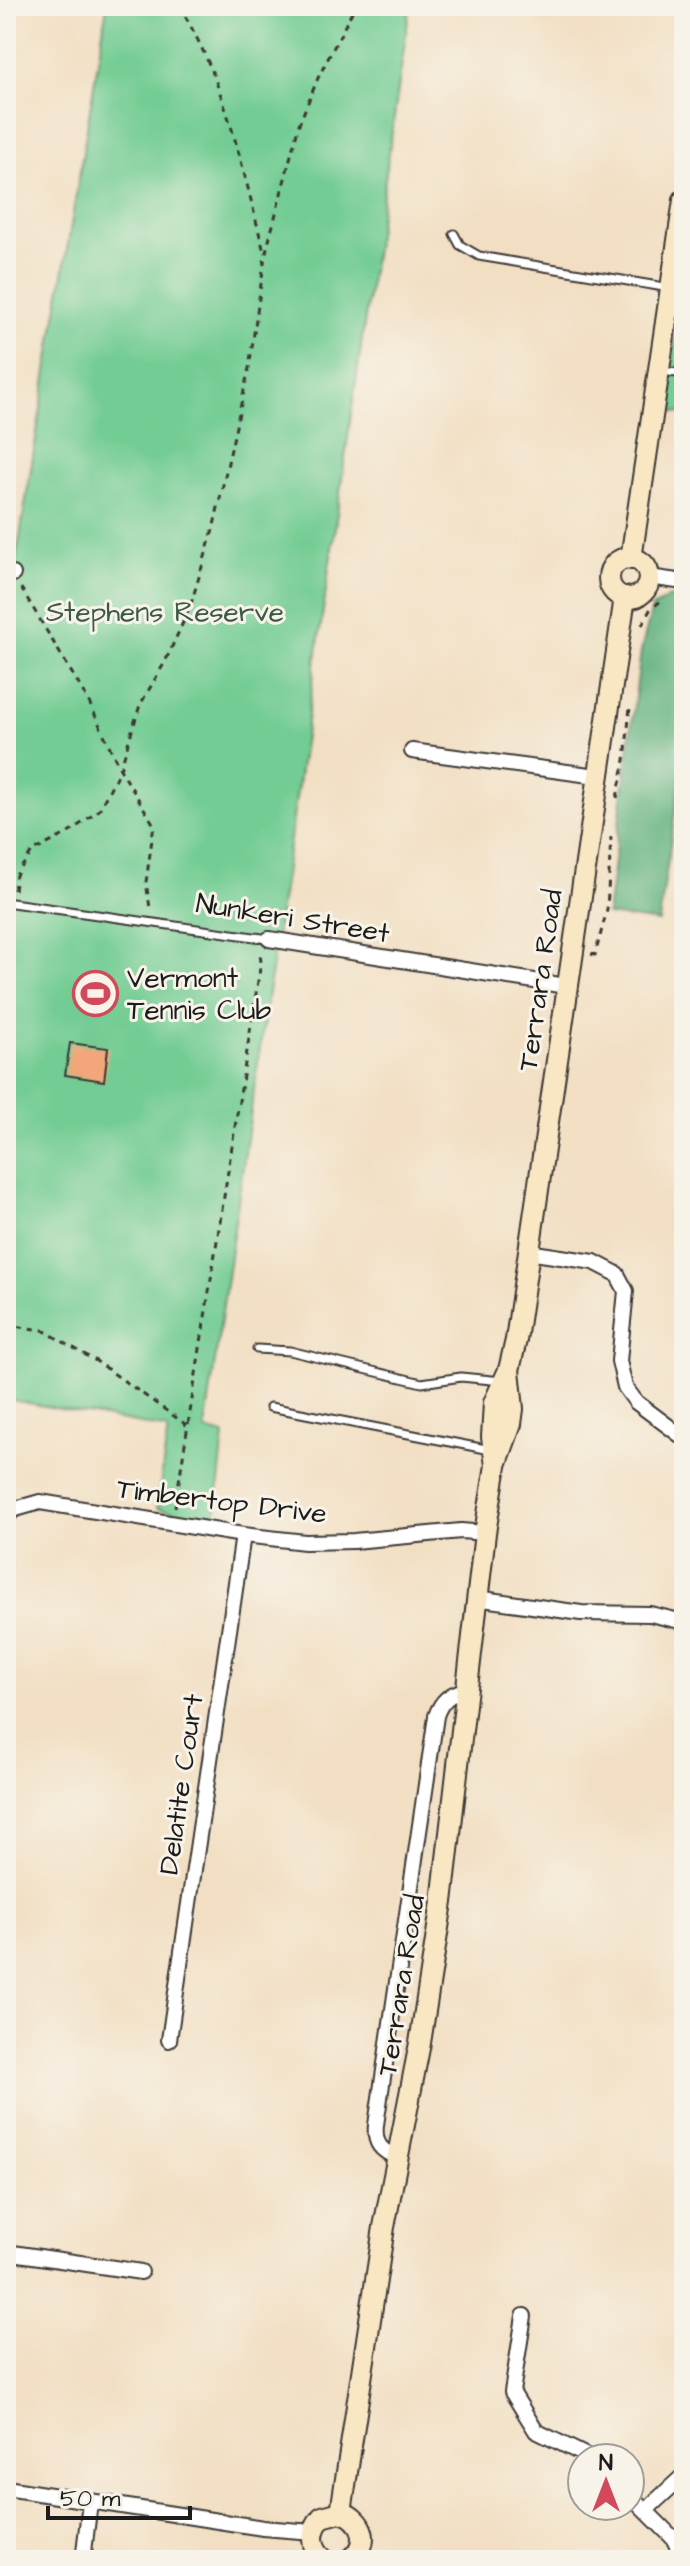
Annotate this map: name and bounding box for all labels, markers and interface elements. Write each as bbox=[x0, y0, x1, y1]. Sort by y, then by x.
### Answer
park label: Stephens Reserve bbox=[46, 593, 284, 632]
street label: Nunkeri Street bbox=[193, 884, 393, 953]
street label: Terrara Road bbox=[508, 887, 573, 1074]
place label: Vermont Tennis Club bbox=[127, 959, 272, 1030]
sports icon: Vermont Tennis Club bbox=[72, 969, 120, 1017]
street label: Timbertop Drive bbox=[115, 1469, 329, 1534]
street label: Delatite Court bbox=[150, 1691, 214, 1877]
street label: Terrara Road bbox=[368, 1892, 435, 2079]
north arrow bbox=[566, 2442, 646, 2522]
text: N bbox=[599, 2448, 613, 2479]
scale bar bbox=[48, 2470, 190, 2520]
text: 50 m bbox=[60, 2482, 121, 2516]

